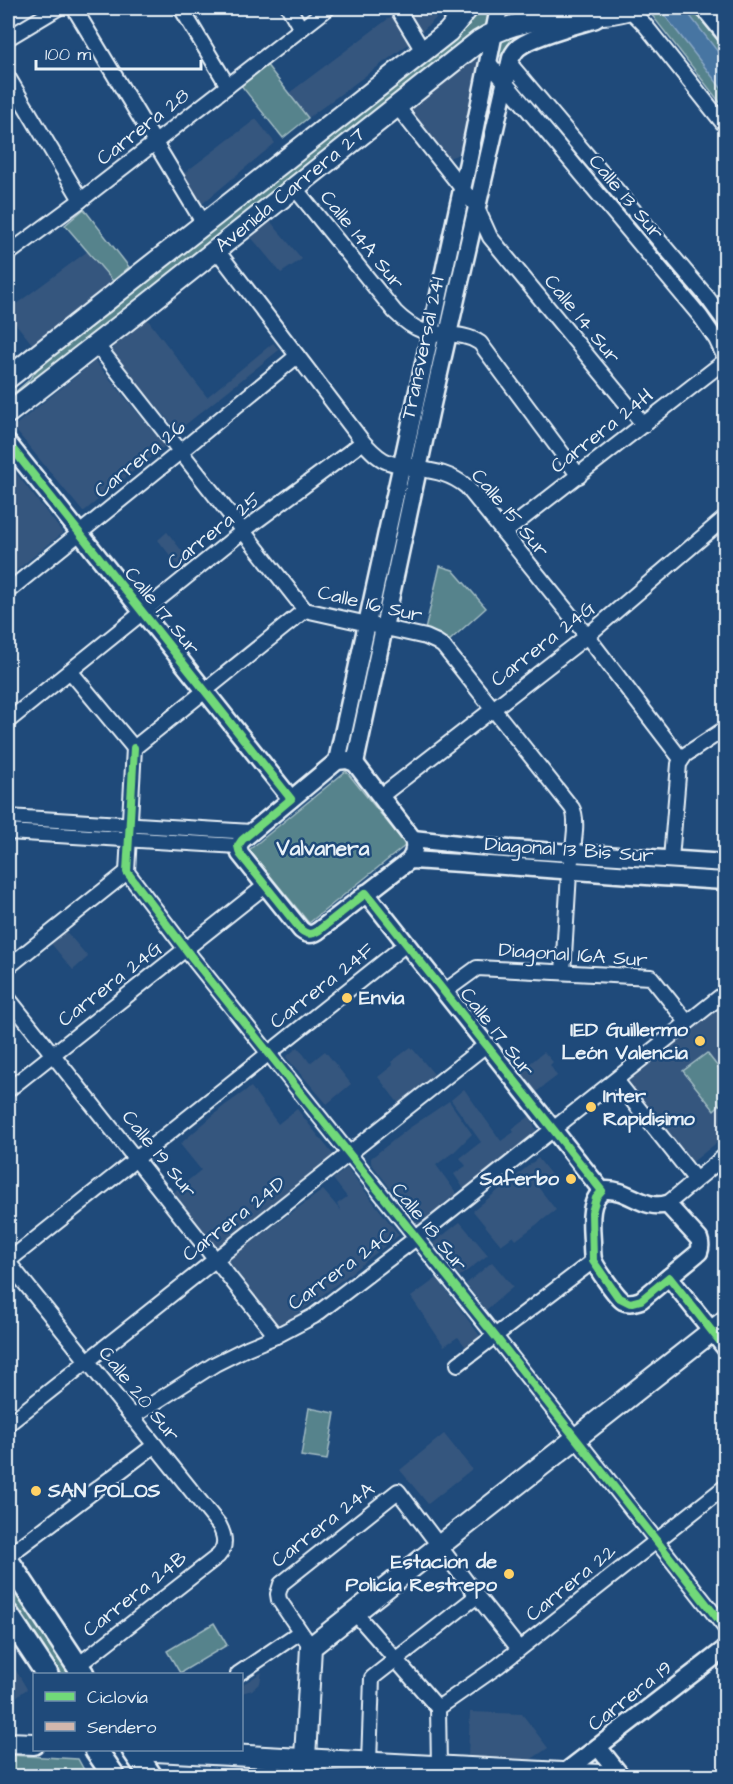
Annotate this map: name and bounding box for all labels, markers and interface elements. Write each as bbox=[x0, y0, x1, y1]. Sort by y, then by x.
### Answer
scale bar bbox=[36, 33, 201, 71]
text: 100 m bbox=[45, 42, 91, 67]
street label: Carrera 28 bbox=[91, 82, 195, 172]
street label: Avenida Carrera 27 bbox=[209, 121, 371, 259]
street label: Calle 13 Sur bbox=[582, 148, 670, 246]
street label: Calle 14A Sur bbox=[313, 184, 411, 296]
street label: Calle 14 Sur bbox=[537, 268, 627, 370]
street label: Transversal 24I bbox=[394, 274, 452, 422]
street label: Carrera 24H bbox=[545, 382, 659, 480]
street label: Carrera 26 bbox=[88, 413, 192, 505]
street label: Calle 15 Sur bbox=[464, 463, 556, 563]
street label: Carrera 25 bbox=[161, 485, 267, 577]
street label: Calle 17 Sur bbox=[118, 561, 206, 661]
street label: Calle 16 Sur bbox=[315, 578, 425, 630]
street label: Carrera 24G bbox=[485, 594, 601, 694]
street label: Diagonal 13 Bis Sur bbox=[484, 830, 654, 871]
district label: Valvanera bbox=[276, 834, 370, 863]
street label: Carrera 24G bbox=[52, 934, 168, 1034]
street label: Carrera 24F bbox=[264, 936, 380, 1036]
street label: Diagonal 16A Sur bbox=[498, 936, 648, 975]
street label: Calle 17 Sur bbox=[453, 981, 541, 1083]
place label: Envia bbox=[359, 984, 405, 1012]
marker: Envia bbox=[340, 991, 354, 1005]
place label: IED Guillermo León Valencia bbox=[562, 1016, 689, 1067]
marker: IED Guillermo León Valencia bbox=[693, 1034, 707, 1048]
place label: Inter Rapidisimo bbox=[603, 1082, 696, 1133]
marker: Inter Rapidisimo bbox=[584, 1100, 598, 1114]
street label: Calle 19 Sur bbox=[115, 1104, 203, 1204]
place label: Saferbo bbox=[479, 1165, 560, 1193]
street label: Carrera 24D bbox=[176, 1170, 292, 1268]
marker: Saferbo bbox=[564, 1172, 578, 1186]
street label: Calle 18 Sur bbox=[384, 1177, 474, 1277]
street label: Carrera 24C bbox=[282, 1221, 400, 1317]
street label: Calle 20 Sur bbox=[92, 1340, 186, 1448]
street label: Carrera 24A bbox=[265, 1476, 381, 1574]
place label: SAN POLOS bbox=[47, 1477, 161, 1505]
marker: SAN POLOS bbox=[29, 1484, 43, 1498]
street label: Carrera 22 bbox=[520, 1537, 623, 1628]
street label: Carrera 24B bbox=[77, 1544, 193, 1644]
place label: Estacion de Policía Restrepo bbox=[346, 1548, 498, 1599]
marker: Estacion de Policía Restrepo bbox=[502, 1567, 516, 1581]
street label: Carrera 19 bbox=[582, 1654, 678, 1738]
legend bbox=[33, 1673, 243, 1751]
text: Ciclovía bbox=[87, 1685, 148, 1710]
text: Sendero bbox=[87, 1715, 156, 1740]

